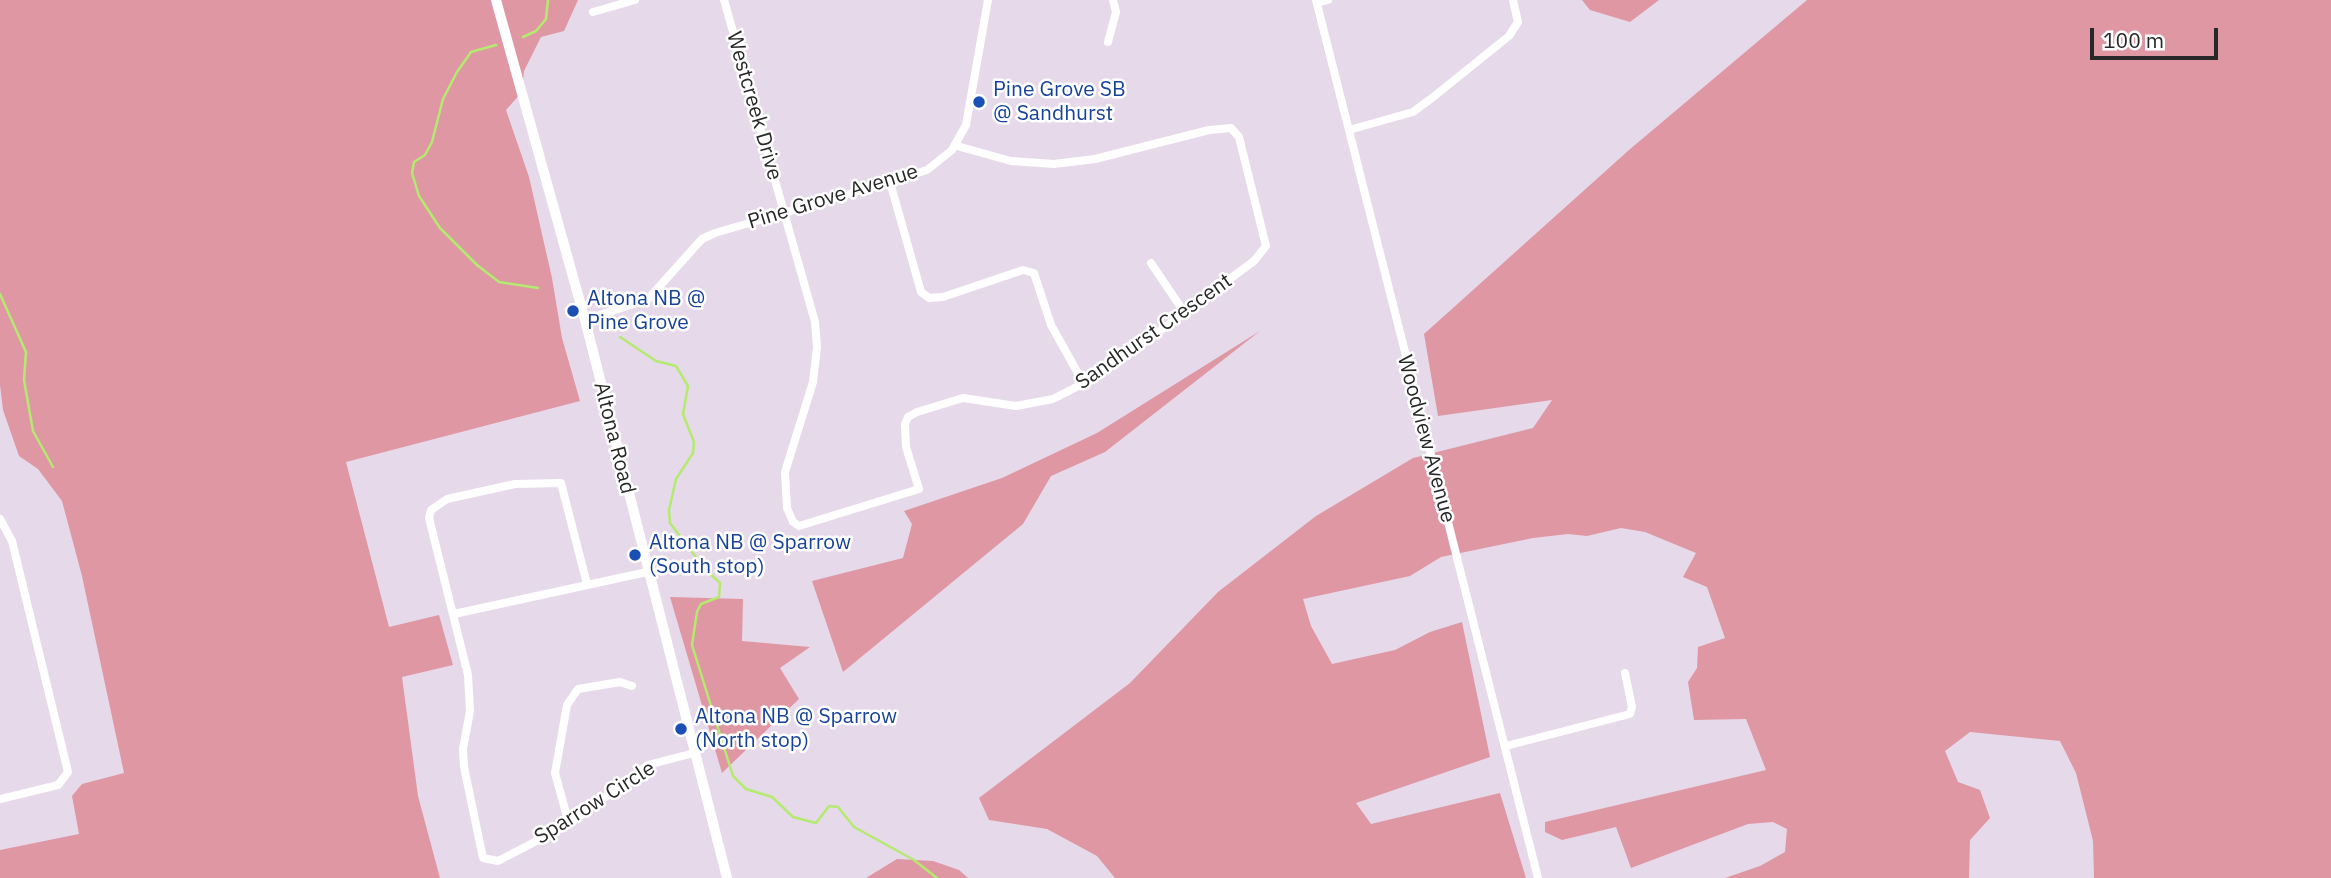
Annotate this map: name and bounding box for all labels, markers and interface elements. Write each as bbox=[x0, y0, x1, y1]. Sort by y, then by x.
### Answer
scale bar bbox=[2093, 14, 2221, 58]
text: 100 m bbox=[2103, 26, 2164, 54]
street label: Westcreek Drive bbox=[721, 29, 787, 183]
place label: Pine Grove SB @ Sandhurst bbox=[993, 77, 1126, 127]
marker: Pine Grove SB @ Sandhurst bbox=[971, 94, 987, 110]
street label: Pine Grove Avenue bbox=[745, 159, 921, 235]
street label: Sandhurst Crescent bbox=[1071, 269, 1237, 395]
place label: Altona NB @ Pine Grove bbox=[587, 286, 705, 336]
marker: Altona NB @ Pine Grove bbox=[565, 303, 581, 319]
street label: Woodview Avenue bbox=[1392, 353, 1460, 525]
street label: Altona Road bbox=[588, 379, 640, 497]
place label: Altona NB @ Sparrow (South stop) bbox=[649, 530, 851, 580]
marker: Altona NB @ Sparrow (South stop) bbox=[627, 547, 643, 563]
place label: Altona NB @ Sparrow (North stop) bbox=[695, 704, 897, 754]
marker: Altona NB @ Sparrow (North stop) bbox=[673, 721, 689, 737]
street label: Sparrow Circle bbox=[530, 756, 660, 850]

